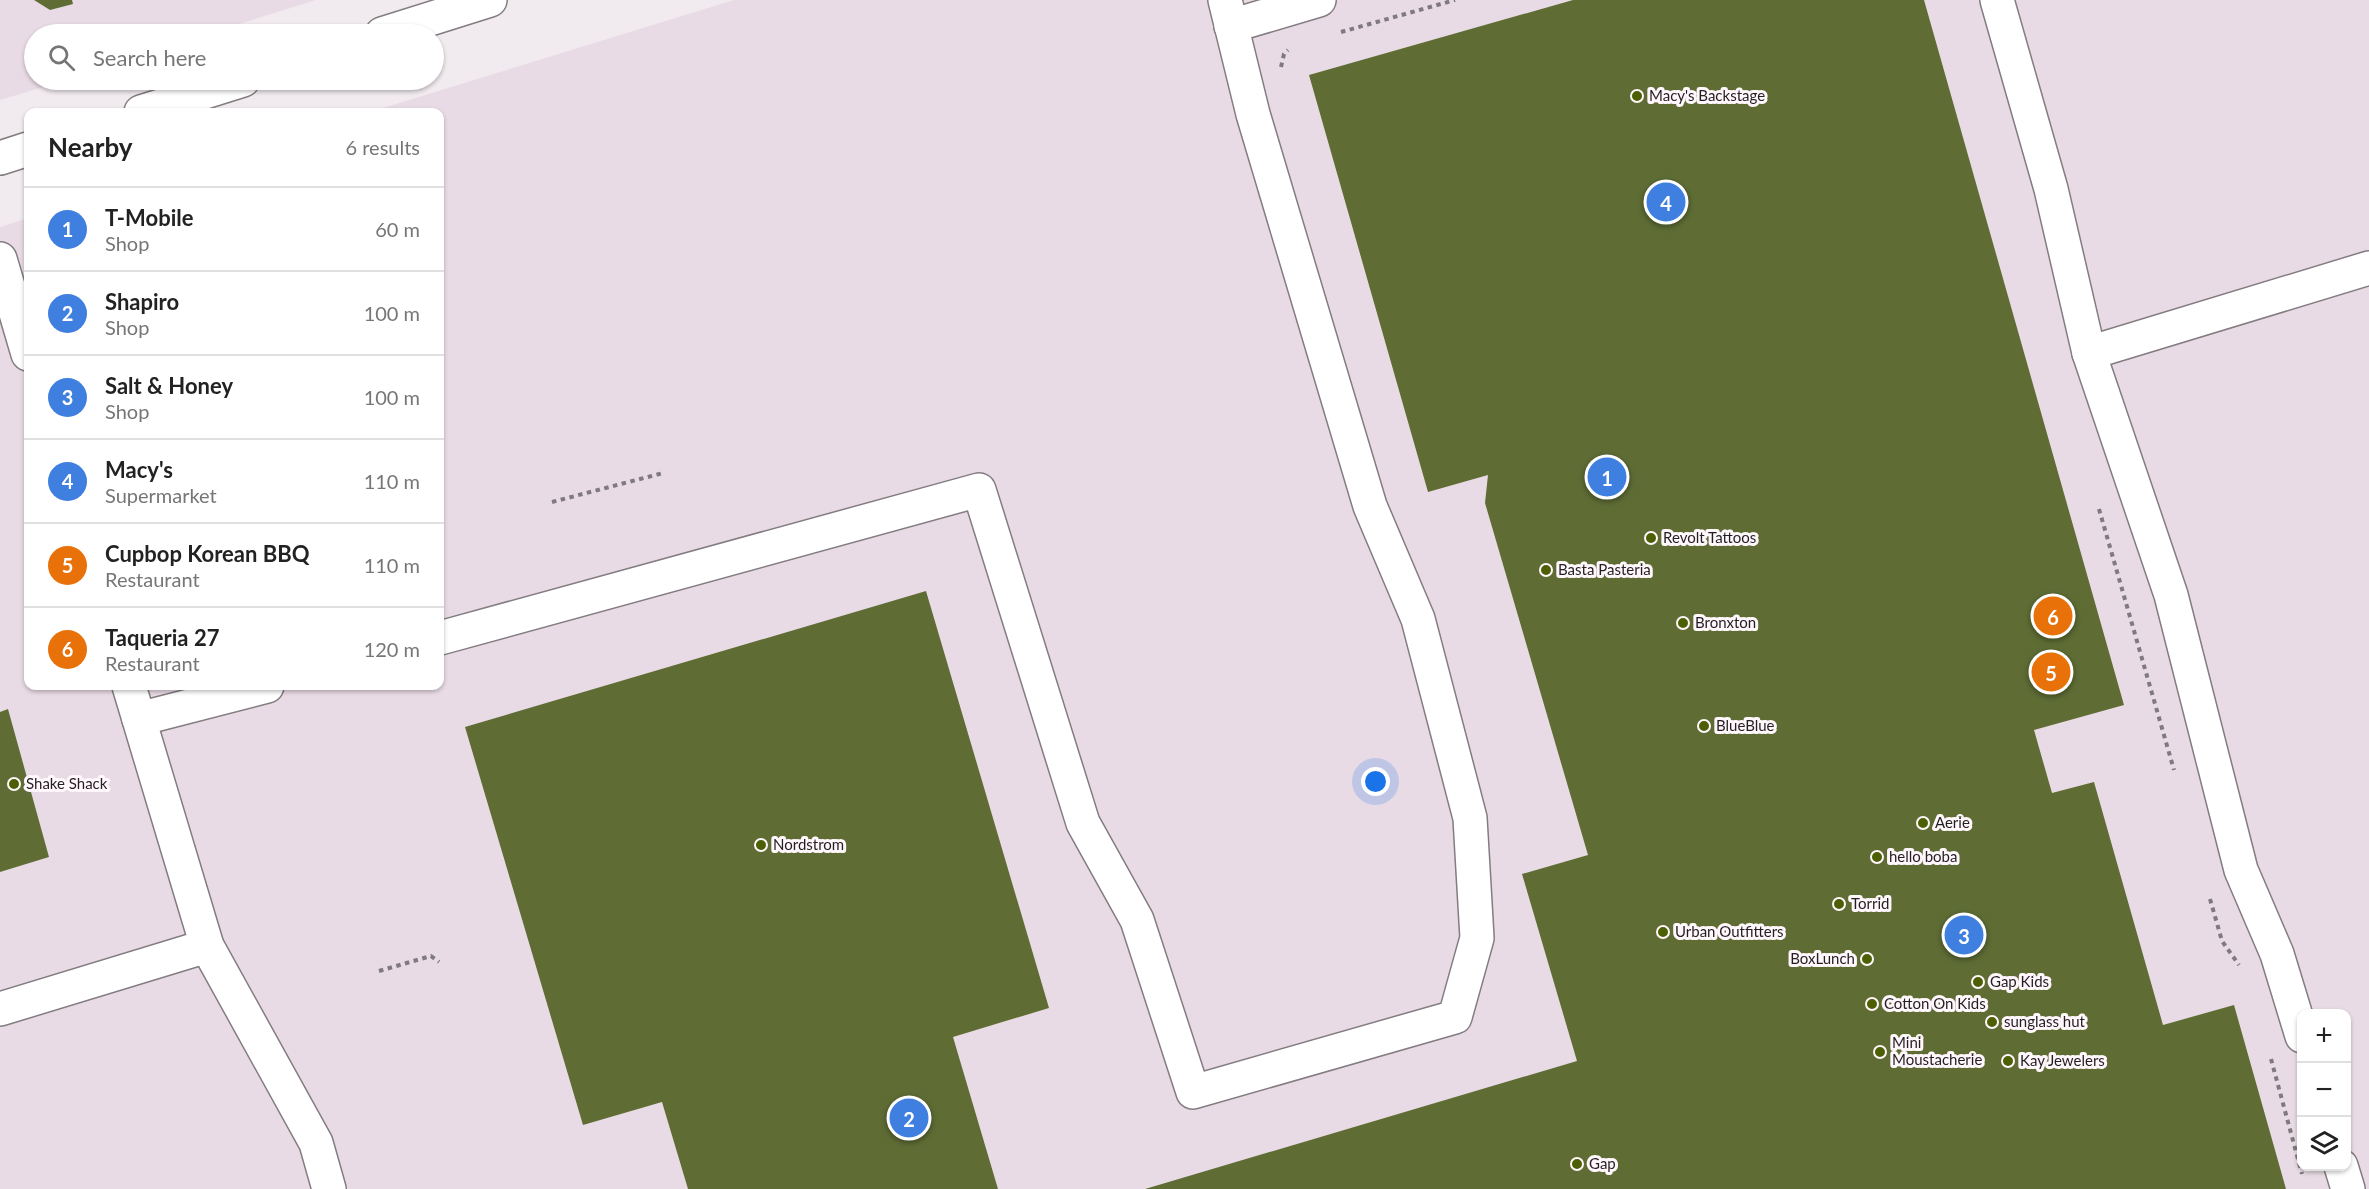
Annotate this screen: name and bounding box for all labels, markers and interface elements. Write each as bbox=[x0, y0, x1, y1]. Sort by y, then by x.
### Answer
search box bbox=[24, 24, 444, 90]
icon: search bbox=[45, 41, 78, 74]
text: Search here bbox=[93, 44, 206, 71]
place label: Macy's Backstage bbox=[1649, 86, 1765, 104]
marker: Macy's Backstage bbox=[1630, 89, 1644, 103]
text: Nearby bbox=[48, 131, 133, 163]
text: 6 results bbox=[345, 135, 420, 159]
pin: 4 bbox=[1646, 180, 1686, 224]
text: T-Mobile bbox=[105, 204, 193, 231]
text: 1 bbox=[62, 217, 73, 241]
text: 60 m bbox=[375, 217, 420, 241]
text: Shop bbox=[105, 231, 149, 255]
text: Shapiro bbox=[105, 288, 179, 315]
text: 2 bbox=[62, 301, 73, 325]
text: 100 m bbox=[364, 301, 420, 325]
text: Shop bbox=[105, 315, 149, 339]
text: Salt & Honey bbox=[105, 372, 233, 399]
text: 3 bbox=[62, 385, 73, 409]
text: 100 m bbox=[364, 385, 420, 409]
text: Shop bbox=[105, 399, 149, 423]
pin: 1 bbox=[1588, 454, 1626, 500]
text: Macy's bbox=[105, 456, 173, 483]
text: 4 bbox=[62, 469, 73, 493]
text: 110 m bbox=[364, 469, 420, 493]
text: Supermarket bbox=[105, 483, 217, 507]
place label: Revolt Tattoos bbox=[1663, 528, 1756, 546]
marker: Revolt Tattoos bbox=[1644, 531, 1658, 545]
text: Cupbop Korean BBQ bbox=[105, 540, 309, 567]
text: 5 bbox=[62, 553, 73, 577]
text: 110 m bbox=[364, 553, 420, 577]
place label: Basta Pasteria bbox=[1558, 560, 1651, 578]
marker: Basta Pasteria bbox=[1539, 563, 1553, 577]
text: Restaurant bbox=[105, 567, 200, 591]
pin: 6 bbox=[2034, 594, 2072, 638]
place label: Bronxton bbox=[1695, 613, 1756, 631]
marker: Bronxton bbox=[1676, 616, 1690, 630]
text: Taqueria 27 bbox=[105, 624, 219, 651]
text: 6 bbox=[62, 637, 73, 661]
text: 120 m bbox=[364, 637, 420, 661]
pin: 5 bbox=[2032, 650, 2070, 694]
text: Restaurant bbox=[105, 651, 200, 675]
place label: BlueBlue bbox=[1716, 716, 1775, 734]
marker: BlueBlue bbox=[1697, 719, 1711, 733]
your location bbox=[1361, 767, 1390, 796]
place label: Shake Shack bbox=[26, 774, 108, 792]
marker: Shake Shack bbox=[7, 777, 21, 791]
place label: Aerie bbox=[1935, 813, 1970, 831]
marker: Aerie bbox=[1916, 816, 1930, 830]
place label: Nordstrom bbox=[773, 835, 844, 853]
marker: Nordstrom bbox=[754, 838, 768, 852]
place label: hello boba bbox=[1889, 847, 1957, 865]
marker: hello boba bbox=[1870, 850, 1884, 864]
place label: Torrid bbox=[1851, 894, 1889, 912]
marker: Torrid bbox=[1832, 897, 1846, 911]
pin: 3 bbox=[1944, 912, 1984, 958]
place label: Urban Outfitters bbox=[1675, 922, 1784, 940]
marker: Urban Outfitters bbox=[1656, 925, 1670, 939]
place label: BoxLunch bbox=[1790, 949, 1855, 967]
marker: BoxLunch bbox=[1860, 952, 1874, 966]
place label: Gap Kids bbox=[1990, 972, 2049, 990]
marker: Gap Kids bbox=[1971, 975, 1985, 989]
place label: Cotton On Kids bbox=[1884, 994, 1986, 1012]
marker: Cotton On Kids bbox=[1865, 997, 1879, 1011]
map controls bbox=[2297, 1009, 2351, 1171]
button: + bbox=[2297, 1009, 2351, 1063]
place label: sunglass hut bbox=[2004, 1012, 2086, 1030]
marker: sunglass hut bbox=[1985, 1015, 1999, 1029]
place label: Mini Moustacherie bbox=[1892, 1033, 1982, 1068]
marker: Mini Moustacherie bbox=[1873, 1045, 1887, 1059]
place label: Kay Jewelers bbox=[2020, 1051, 2105, 1069]
marker: Kay Jewelers bbox=[2001, 1054, 2015, 1068]
button: − bbox=[2297, 1063, 2351, 1117]
pin: 2 bbox=[890, 1096, 928, 1140]
button: layers bbox=[2297, 1117, 2351, 1171]
place label: Gap bbox=[1589, 1154, 1616, 1172]
marker: Gap bbox=[1570, 1157, 1584, 1171]

